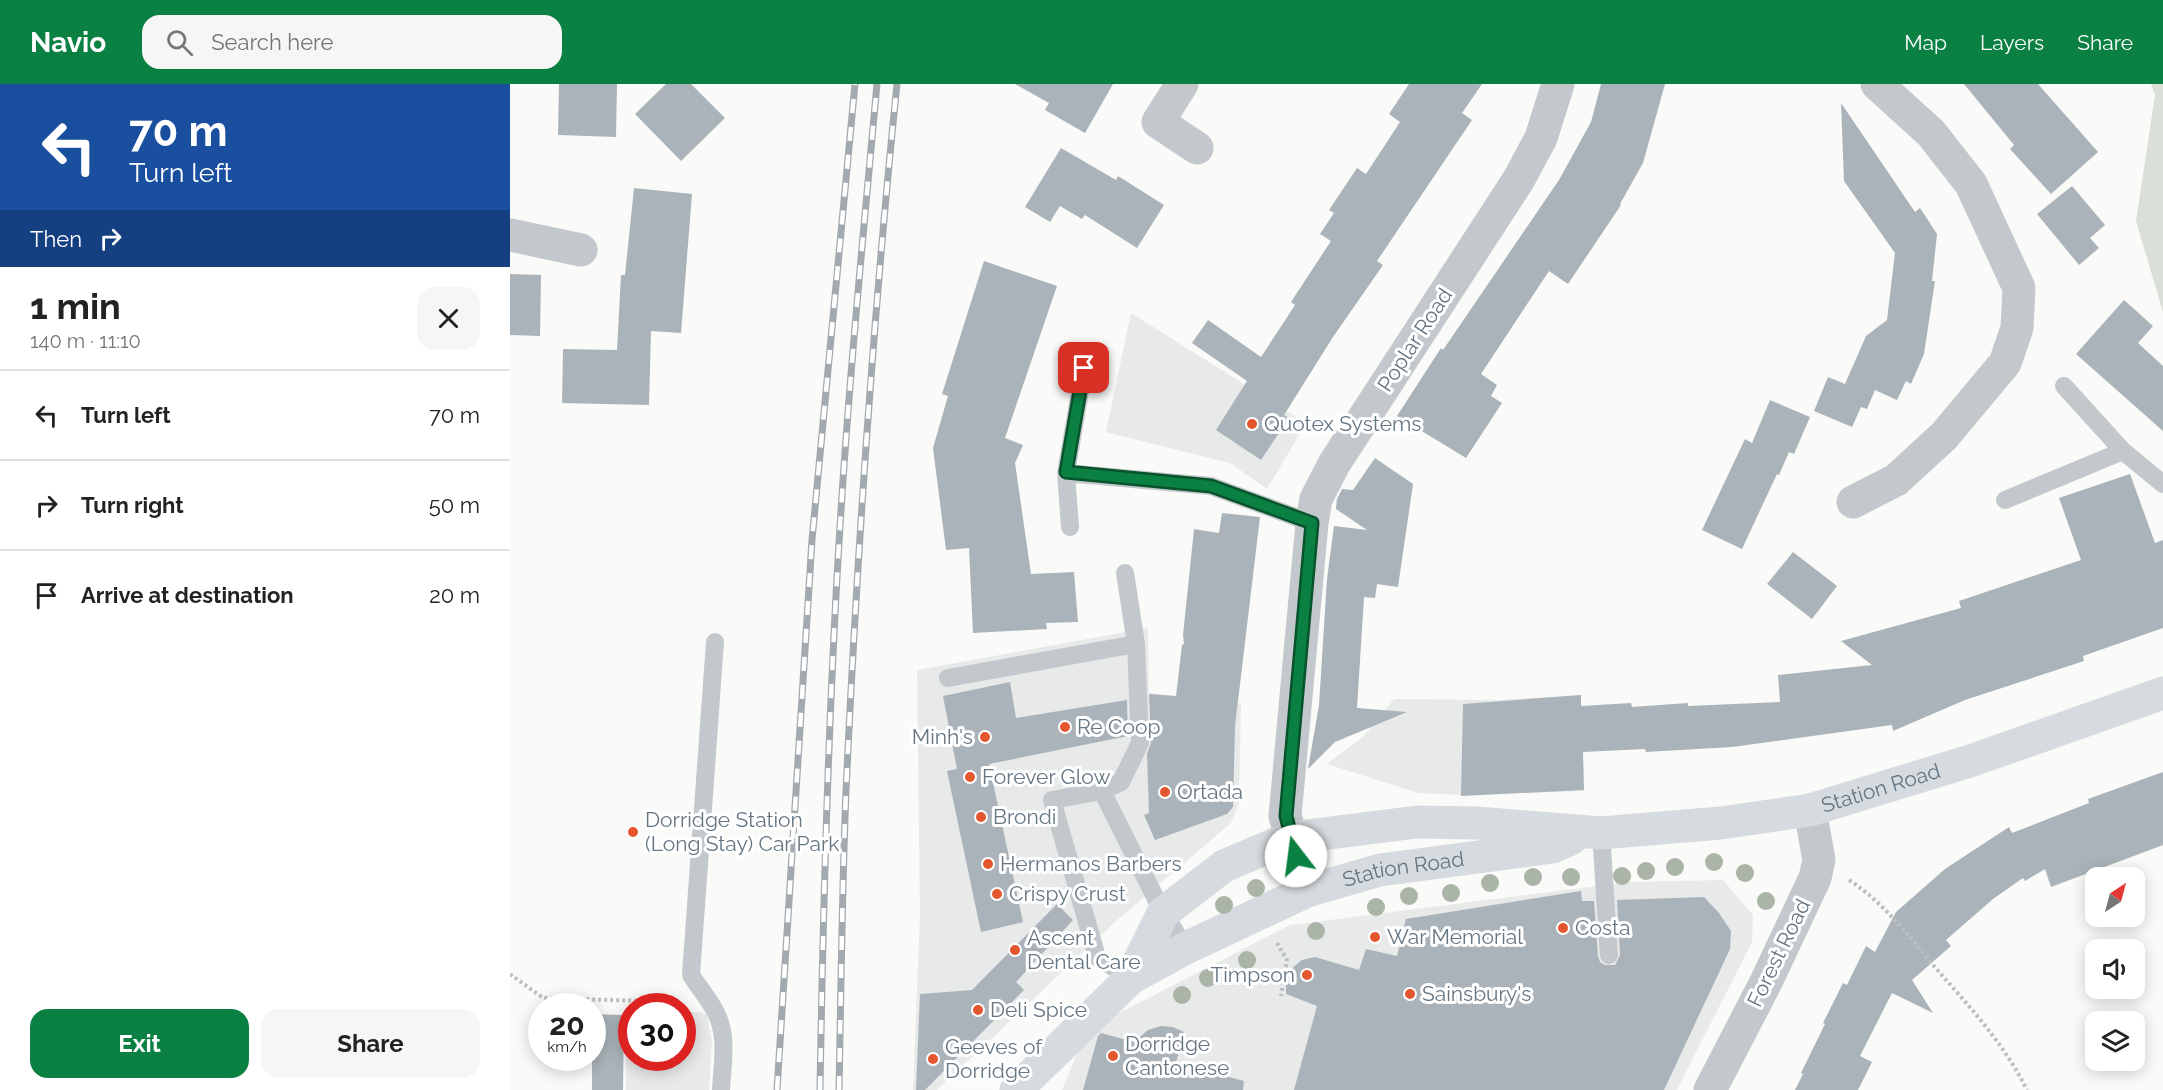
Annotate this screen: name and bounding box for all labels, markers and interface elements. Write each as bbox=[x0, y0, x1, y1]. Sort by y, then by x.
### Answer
search box bbox=[142, 15, 562, 69]
text: Navio bbox=[30, 26, 106, 59]
icon: search bbox=[163, 26, 196, 59]
text: Search here bbox=[211, 29, 333, 55]
text: Map bbox=[1904, 30, 1947, 55]
text: Layers bbox=[1980, 30, 2044, 55]
text: Share bbox=[2077, 30, 2133, 55]
text: 70 m bbox=[129, 107, 228, 156]
icon: left bbox=[30, 108, 108, 186]
text: Turn left bbox=[129, 157, 232, 188]
icon: right bbox=[94, 222, 127, 255]
text: Then bbox=[30, 226, 82, 252]
street label: Poplar Road bbox=[1372, 283, 1457, 396]
text: 1 min bbox=[30, 285, 121, 327]
button: close bbox=[417, 287, 480, 350]
text: 140 m · 11:10 bbox=[30, 329, 141, 353]
pin bbox=[1058, 342, 1109, 393]
icon: arrive bbox=[1067, 351, 1100, 384]
icon: left bbox=[30, 399, 63, 432]
text: Turn left bbox=[81, 402, 171, 428]
text: 70 m bbox=[429, 402, 480, 428]
place label: Quotex Systems bbox=[1264, 411, 1422, 436]
marker: Quotex Systems bbox=[1245, 417, 1259, 431]
icon: right bbox=[30, 489, 63, 522]
text: Turn right bbox=[81, 492, 184, 518]
text: 50 m bbox=[429, 492, 480, 518]
icon: arrive bbox=[30, 579, 63, 612]
text: Arrive at destination bbox=[81, 582, 294, 608]
text: 20 m bbox=[429, 582, 480, 608]
place label: Re Coop bbox=[1077, 714, 1160, 739]
marker: Re Coop bbox=[1058, 720, 1072, 734]
place label: Minh's bbox=[912, 724, 973, 749]
marker: Minh's bbox=[978, 730, 992, 744]
street label: Station Road bbox=[1818, 758, 1943, 818]
place label: Forever Glow bbox=[982, 764, 1111, 789]
marker: Forever Glow bbox=[963, 770, 977, 784]
place label: Ortada bbox=[1177, 779, 1243, 804]
marker: Ortada bbox=[1158, 785, 1172, 799]
place label: Brondi bbox=[993, 804, 1056, 829]
place label: Dorridge Station (Long Stay) Car Park bbox=[645, 807, 839, 856]
marker: Brondi bbox=[974, 810, 988, 824]
position arrow bbox=[1264, 824, 1328, 888]
marker: Dorridge Station (Long Stay) Car Park bbox=[626, 825, 640, 839]
street label: Station Road bbox=[1339, 846, 1466, 892]
place label: Hermanos Barbers bbox=[1000, 851, 1182, 876]
marker: Hermanos Barbers bbox=[981, 857, 995, 871]
north arrow bbox=[2085, 867, 2145, 927]
map controls bbox=[2085, 867, 2145, 1071]
place label: Crispy Crust bbox=[1009, 881, 1126, 906]
marker: Crispy Crust bbox=[990, 887, 1004, 901]
street label: Forest Road bbox=[1742, 895, 1815, 1011]
place label: Costa bbox=[1575, 915, 1631, 940]
marker: Costa bbox=[1556, 921, 1570, 935]
place label: War Memorial bbox=[1387, 924, 1523, 949]
place label: Ascent Dental Care bbox=[1027, 925, 1141, 974]
marker: War Memorial bbox=[1368, 930, 1382, 944]
button: sound bbox=[2085, 939, 2145, 999]
marker: Ascent Dental Care bbox=[1008, 943, 1022, 957]
place label: Timpson bbox=[1210, 962, 1295, 987]
marker: Timpson bbox=[1300, 968, 1314, 982]
place label: Sainsbury's bbox=[1422, 981, 1531, 1006]
marker: Sainsbury's bbox=[1403, 987, 1417, 1001]
speed limit sign: 30 bbox=[618, 993, 696, 1071]
place label: Deli Spice bbox=[990, 997, 1087, 1022]
marker: Deli Spice bbox=[971, 1003, 985, 1017]
text: 20 bbox=[549, 1007, 585, 1042]
button: Exit bbox=[30, 1009, 249, 1078]
button: Share bbox=[261, 1009, 480, 1078]
button: layers bbox=[2085, 1011, 2145, 1071]
place label: Dorridge Cantonese bbox=[1125, 1031, 1229, 1080]
place label: Geeves of Dorridge bbox=[945, 1034, 1043, 1083]
text: km/h bbox=[547, 1038, 587, 1056]
marker: Dorridge Cantonese bbox=[1106, 1049, 1120, 1063]
marker: Geeves of Dorridge bbox=[926, 1052, 940, 1066]

